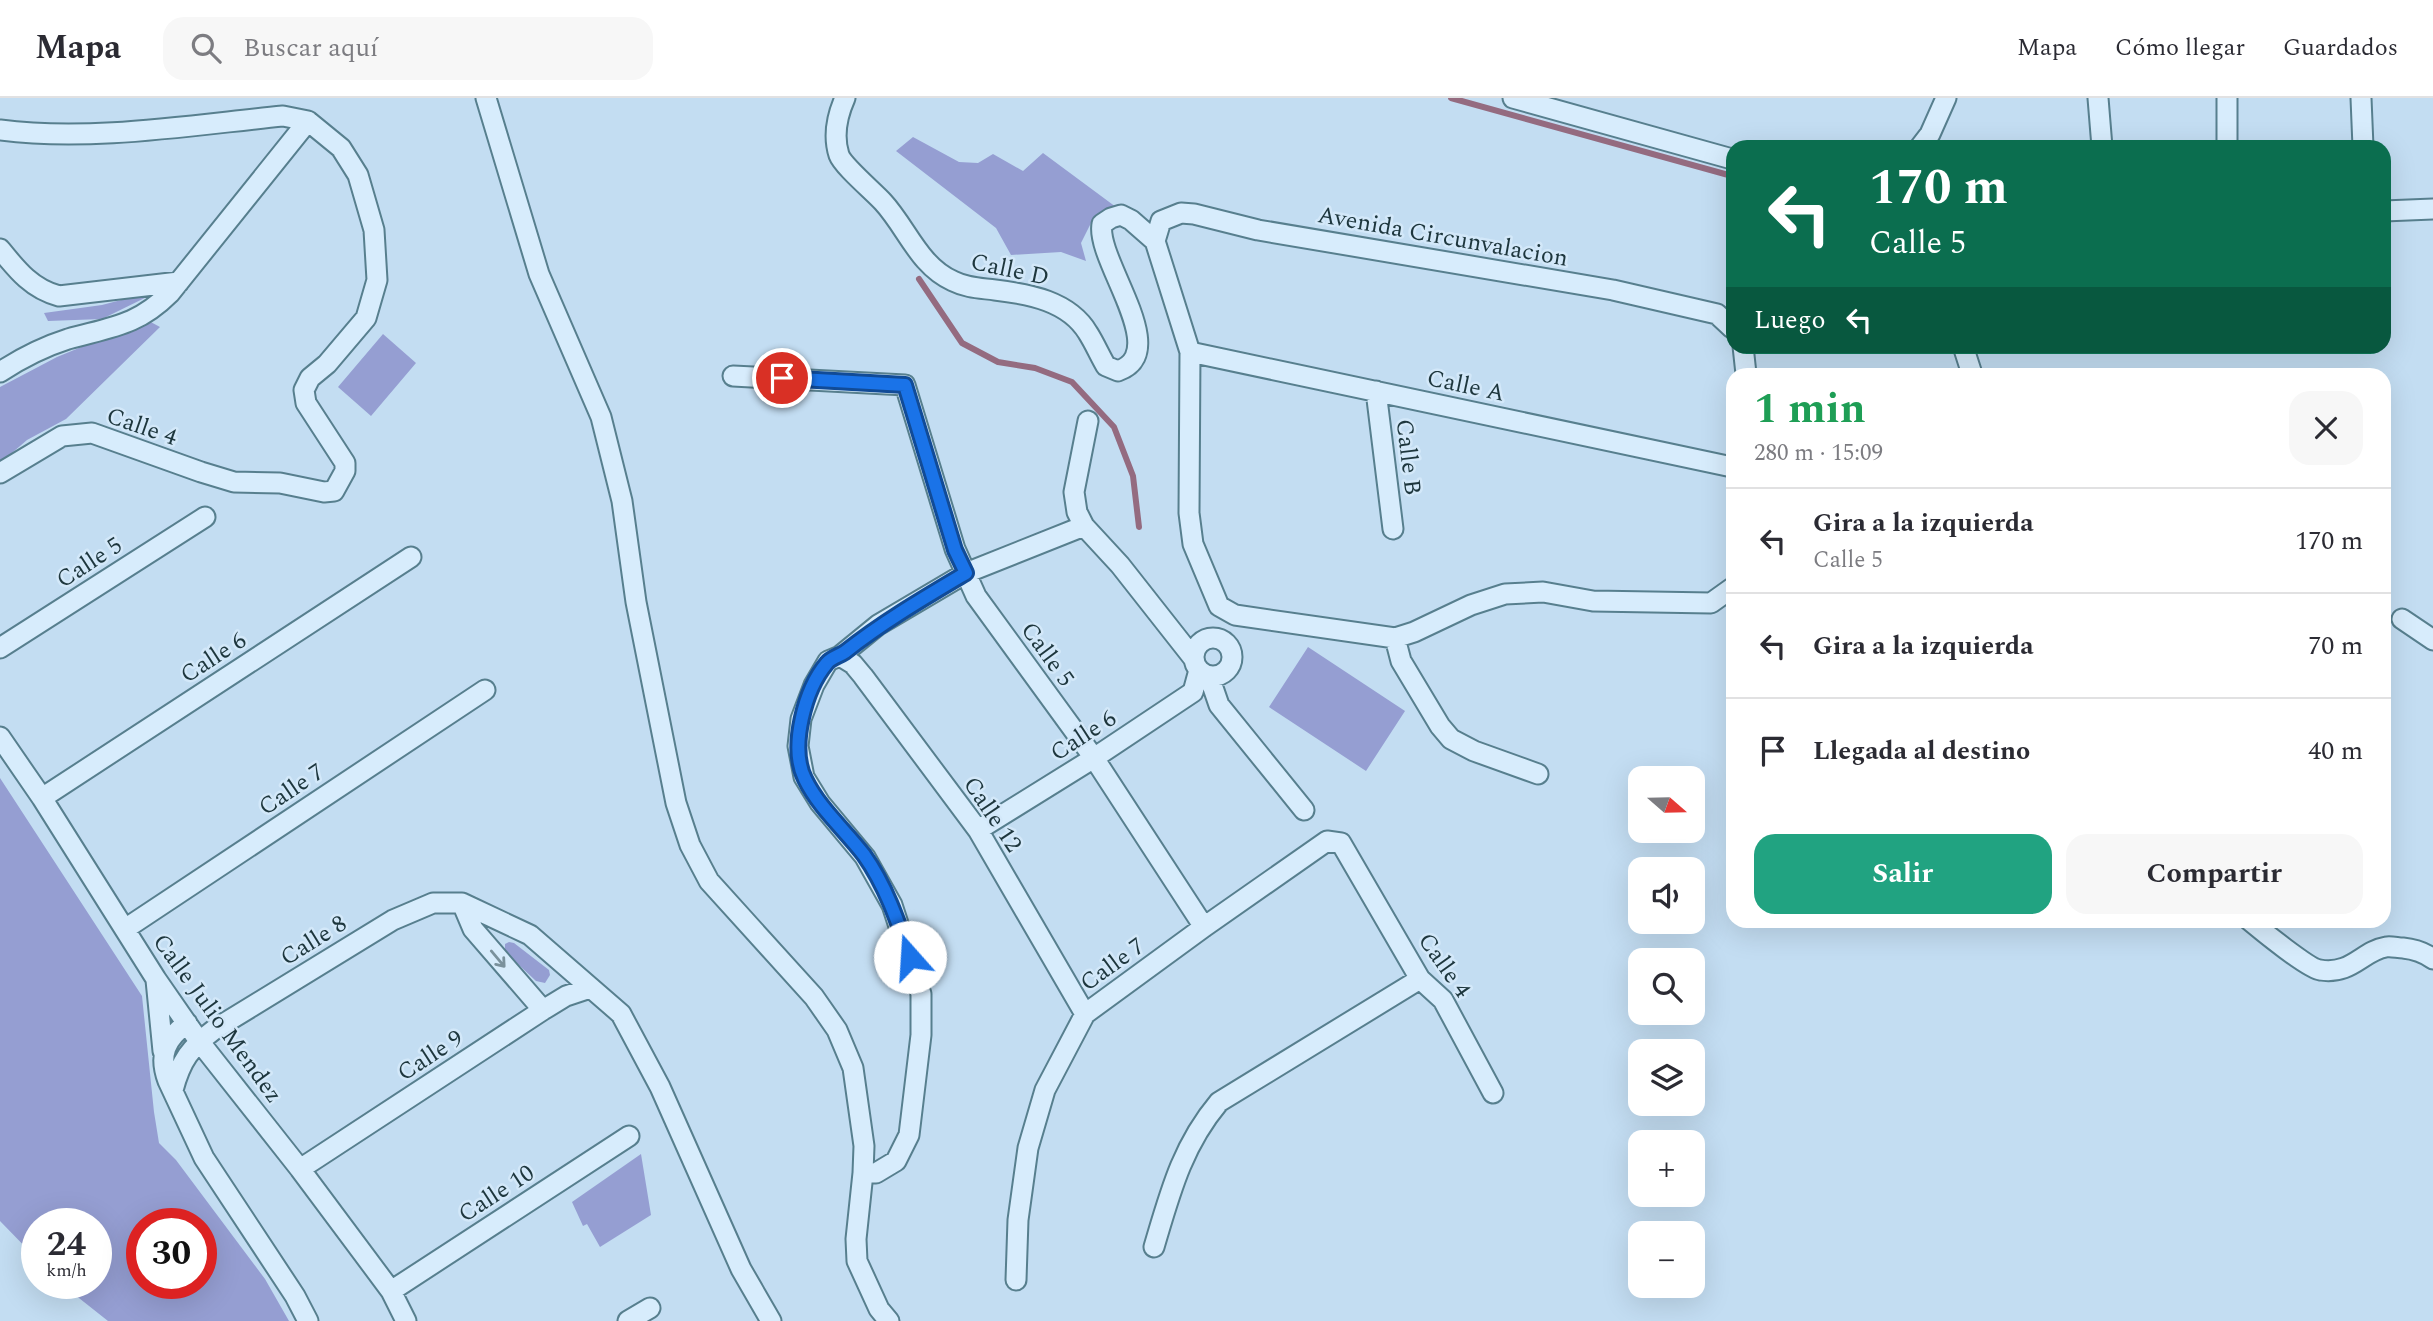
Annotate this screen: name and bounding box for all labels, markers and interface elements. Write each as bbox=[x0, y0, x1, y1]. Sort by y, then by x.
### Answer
search box bbox=[163, 17, 653, 80]
text: Mapa bbox=[35, 23, 121, 73]
text: Buscar aquí bbox=[243, 28, 378, 68]
icon: search bbox=[187, 29, 225, 67]
text: Mapa bbox=[2017, 30, 2077, 66]
text: Cómo llegar bbox=[2115, 30, 2245, 66]
text: Guardados bbox=[2283, 30, 2398, 66]
text: 170 m bbox=[1869, 151, 2008, 226]
icon: left bbox=[1754, 168, 1845, 259]
street label: Avenida Circunvalacion bbox=[1315, 197, 1571, 277]
text: Calle 5 bbox=[1869, 219, 1966, 268]
street label: Calle D bbox=[967, 244, 1052, 296]
text: Luego bbox=[1754, 300, 1826, 340]
icon: left bbox=[1840, 301, 1878, 339]
pin bbox=[752, 348, 812, 408]
icon: arrive bbox=[763, 359, 801, 397]
street label: Calle A bbox=[1424, 360, 1508, 412]
text: 1 min bbox=[1754, 378, 1866, 441]
button: close bbox=[2289, 391, 2363, 465]
street label: Calle 4 bbox=[101, 398, 182, 456]
street label: Calle B bbox=[1385, 417, 1431, 497]
text: 280 m · 15:09 bbox=[1754, 436, 1883, 471]
text: Gira a la izquierda bbox=[1813, 503, 2034, 543]
text: 170 m bbox=[2295, 521, 2363, 561]
icon: left bbox=[1754, 522, 1792, 560]
street label: Calle 5 bbox=[49, 528, 130, 598]
text: Calle 5 bbox=[1813, 543, 1883, 578]
street label: Calle 5 bbox=[1011, 615, 1083, 695]
street label: Calle 6 bbox=[173, 623, 254, 693]
text: Gira a la izquierda bbox=[1813, 626, 2034, 666]
text: 70 m bbox=[2308, 626, 2363, 666]
icon: left bbox=[1754, 627, 1792, 665]
street label: Calle 6 bbox=[1043, 701, 1124, 771]
text: Llegada al destino bbox=[1813, 731, 2030, 771]
text: 40 m bbox=[2308, 731, 2363, 771]
icon: arrive bbox=[1754, 732, 1792, 770]
street label: Calle 7 bbox=[251, 755, 332, 825]
north arrow bbox=[1628, 766, 1704, 844]
map controls bbox=[1628, 766, 1705, 1298]
street label: Calle 12 bbox=[954, 769, 1031, 860]
button: Salir bbox=[1754, 834, 2052, 914]
button: Compartir bbox=[2066, 834, 2363, 914]
button: sound bbox=[1628, 857, 1705, 934]
street label: Calle 8 bbox=[273, 906, 354, 975]
position arrow bbox=[873, 920, 947, 994]
street label: Calle 4 bbox=[1409, 925, 1480, 1006]
street label: Calle Julio Mendez bbox=[143, 926, 291, 1111]
street label: Calle 7 bbox=[1073, 929, 1153, 1001]
button: search bbox=[1628, 948, 1705, 1025]
one-way arrow bbox=[490, 950, 506, 968]
street label: Calle 9 bbox=[390, 1021, 471, 1091]
button: layers bbox=[1628, 1039, 1705, 1116]
button: + bbox=[1628, 1130, 1705, 1207]
street label: Calle 10 bbox=[451, 1156, 542, 1232]
speed limit sign: 30 bbox=[126, 1208, 217, 1299]
text: 24 bbox=[47, 1218, 86, 1271]
button: − bbox=[1628, 1221, 1705, 1298]
text: km/h bbox=[46, 1257, 87, 1284]

